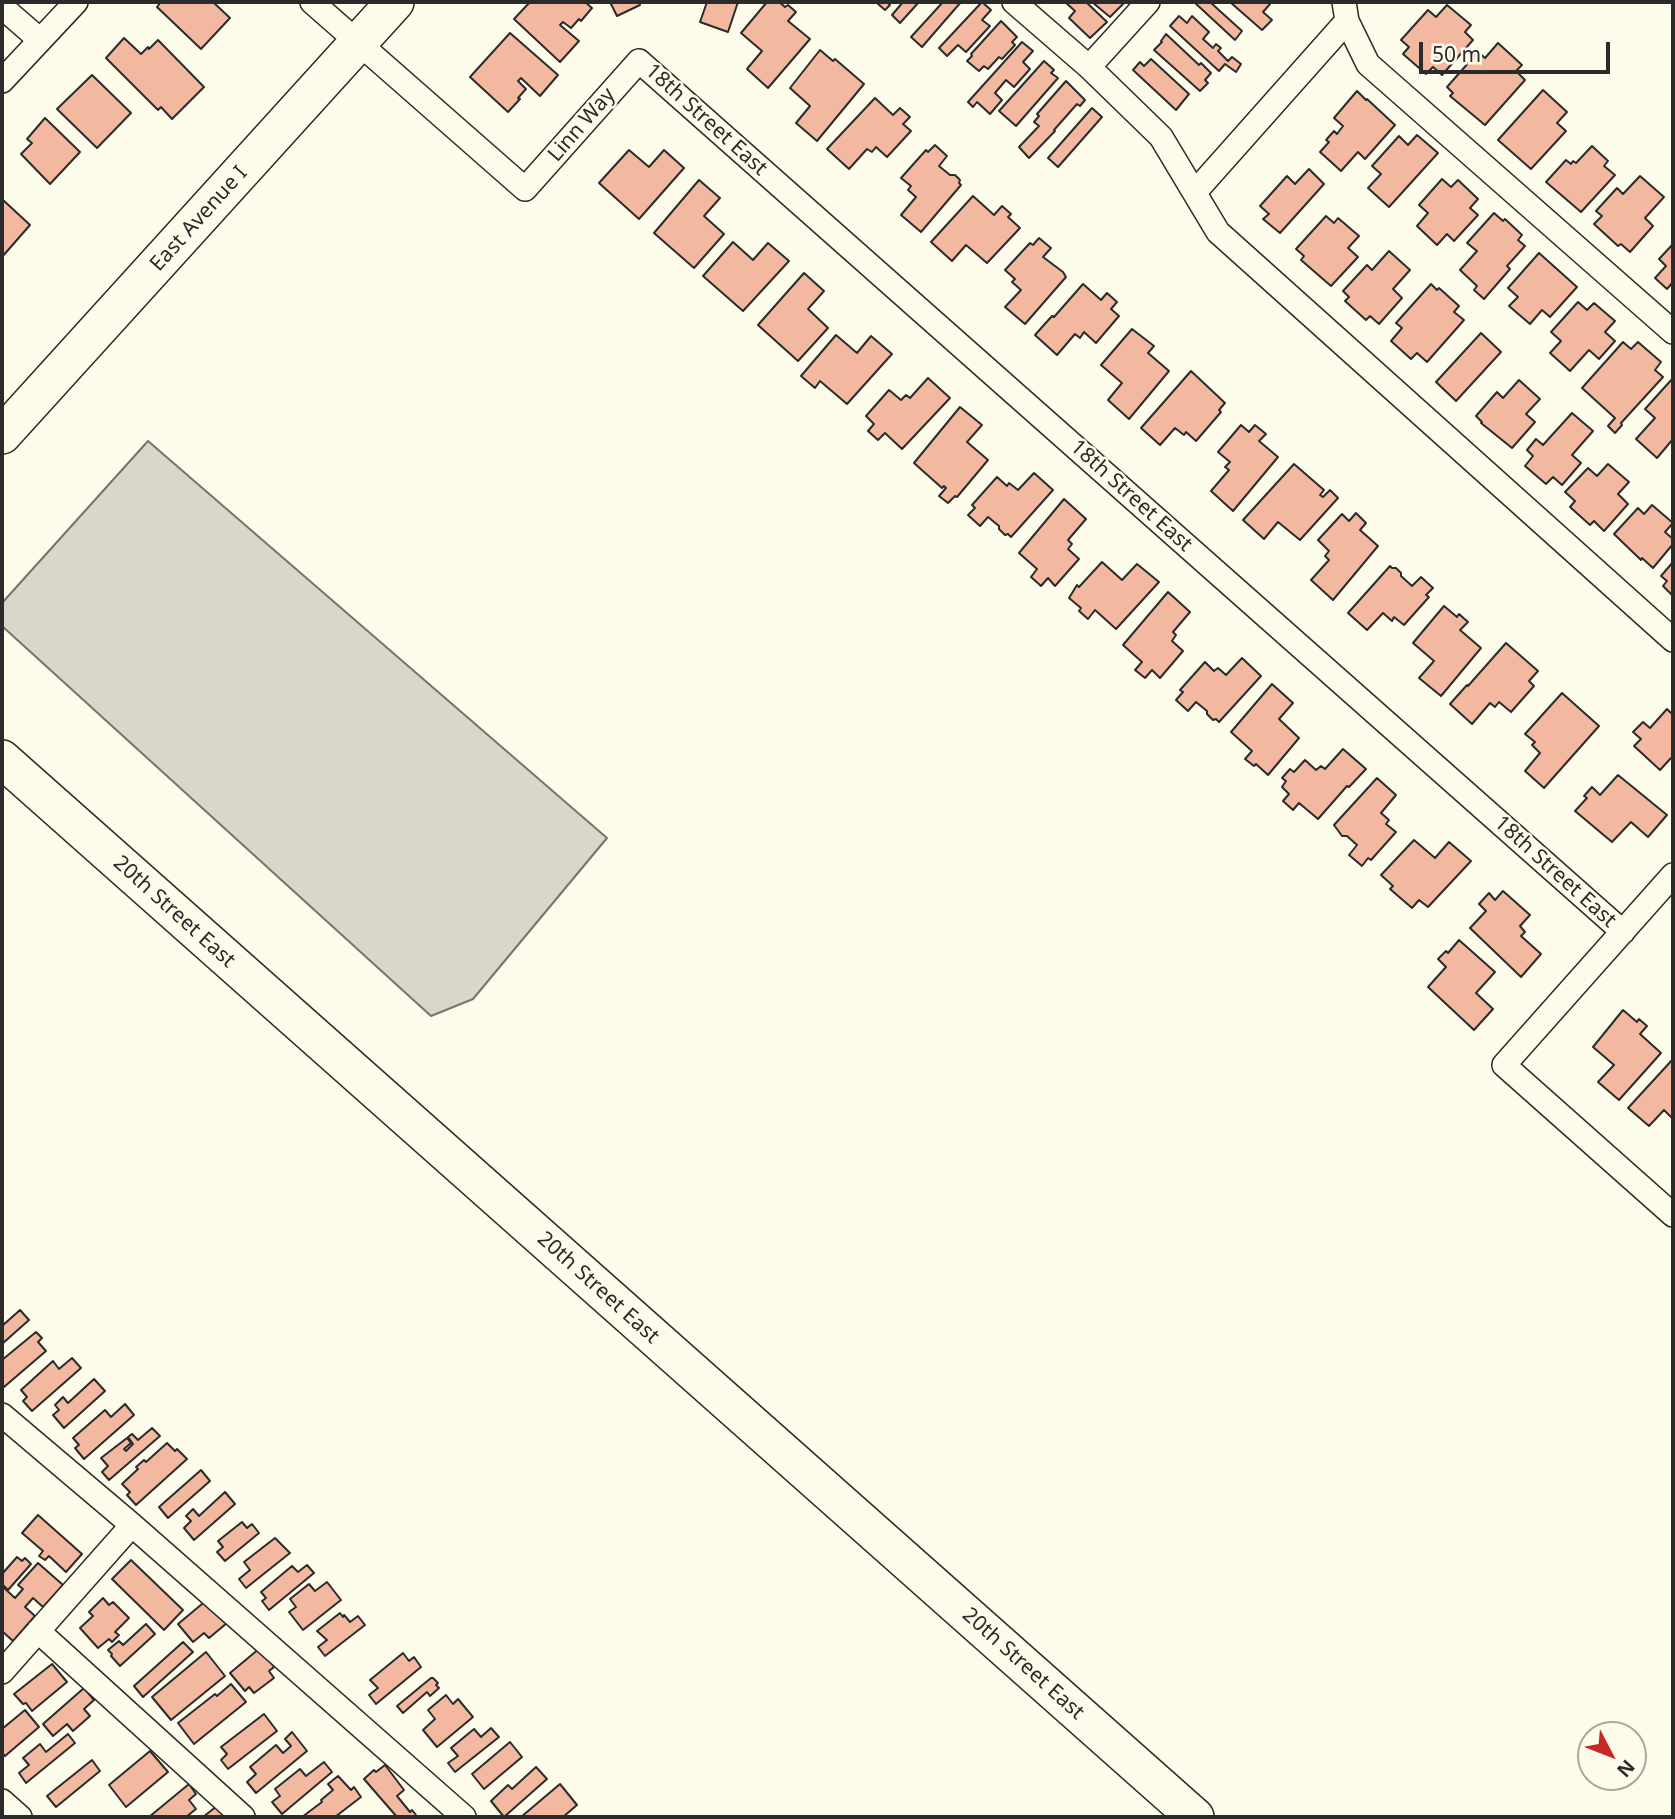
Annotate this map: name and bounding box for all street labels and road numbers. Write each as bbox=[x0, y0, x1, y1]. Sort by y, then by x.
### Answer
street label: 18th Street East bbox=[640, 59, 772, 181]
street label: Linn Way bbox=[543, 83, 621, 167]
street label: East Avenue I bbox=[145, 161, 253, 277]
street label: 18th Street East bbox=[1065, 435, 1197, 557]
street label: 18th Street East bbox=[1489, 811, 1621, 933]
street label: 20th Street East bbox=[108, 851, 240, 973]
street label: 20th Street East bbox=[532, 1227, 664, 1349]
street label: 20th Street East bbox=[957, 1603, 1089, 1725]

